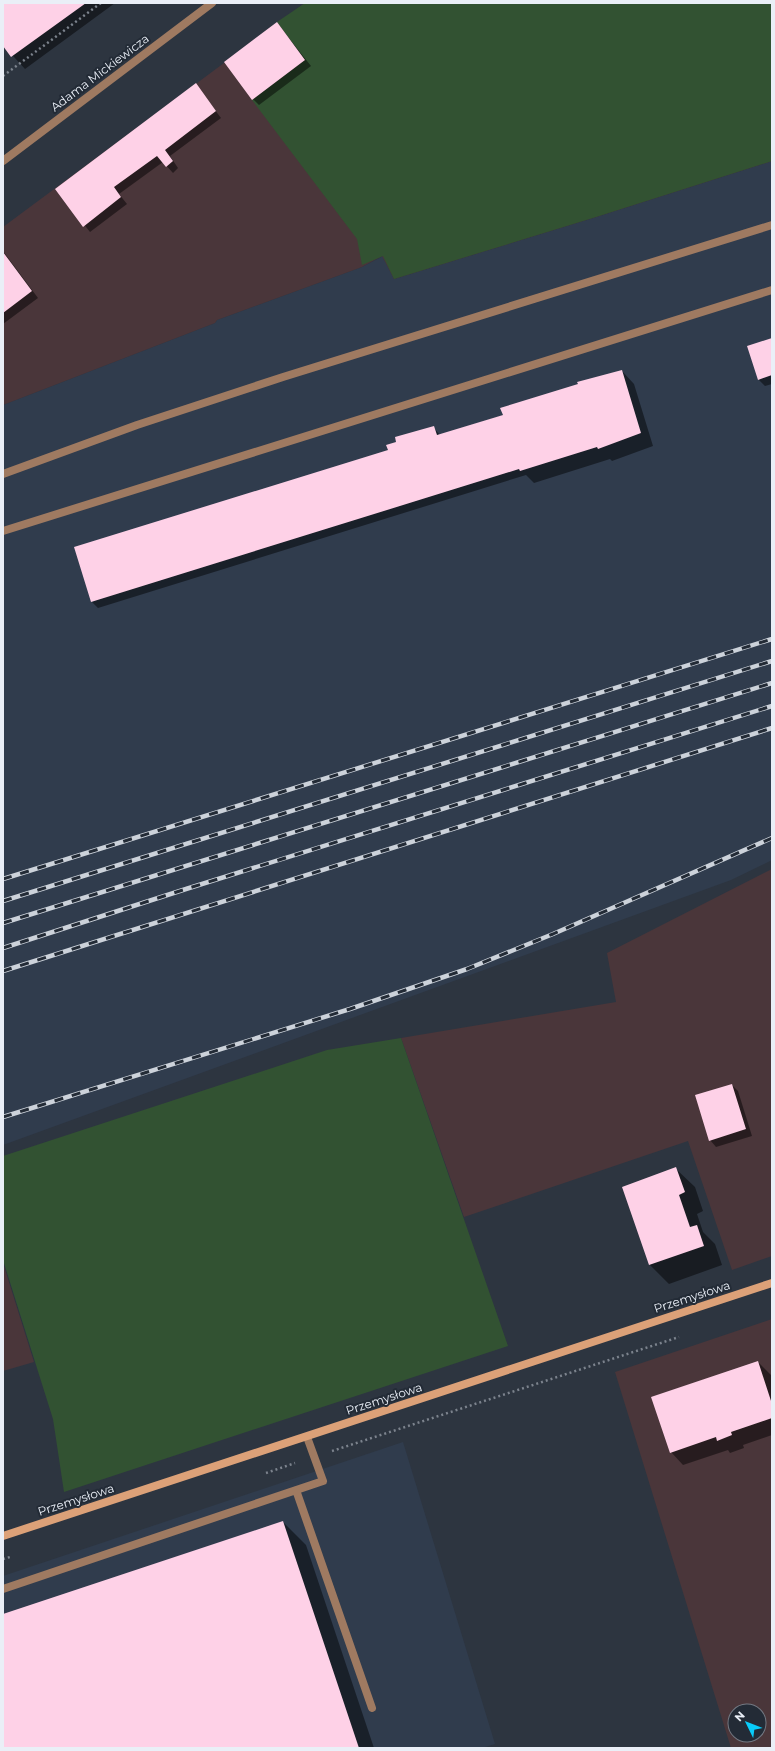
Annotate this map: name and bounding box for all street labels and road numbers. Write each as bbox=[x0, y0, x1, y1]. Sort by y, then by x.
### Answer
street label: Adama Mickiewicza bbox=[48, 31, 152, 114]
street label: Przemysłowa bbox=[652, 1277, 732, 1316]
street label: Przemysłowa bbox=[344, 1379, 424, 1418]
street label: Przemysłowa bbox=[36, 1480, 116, 1519]

